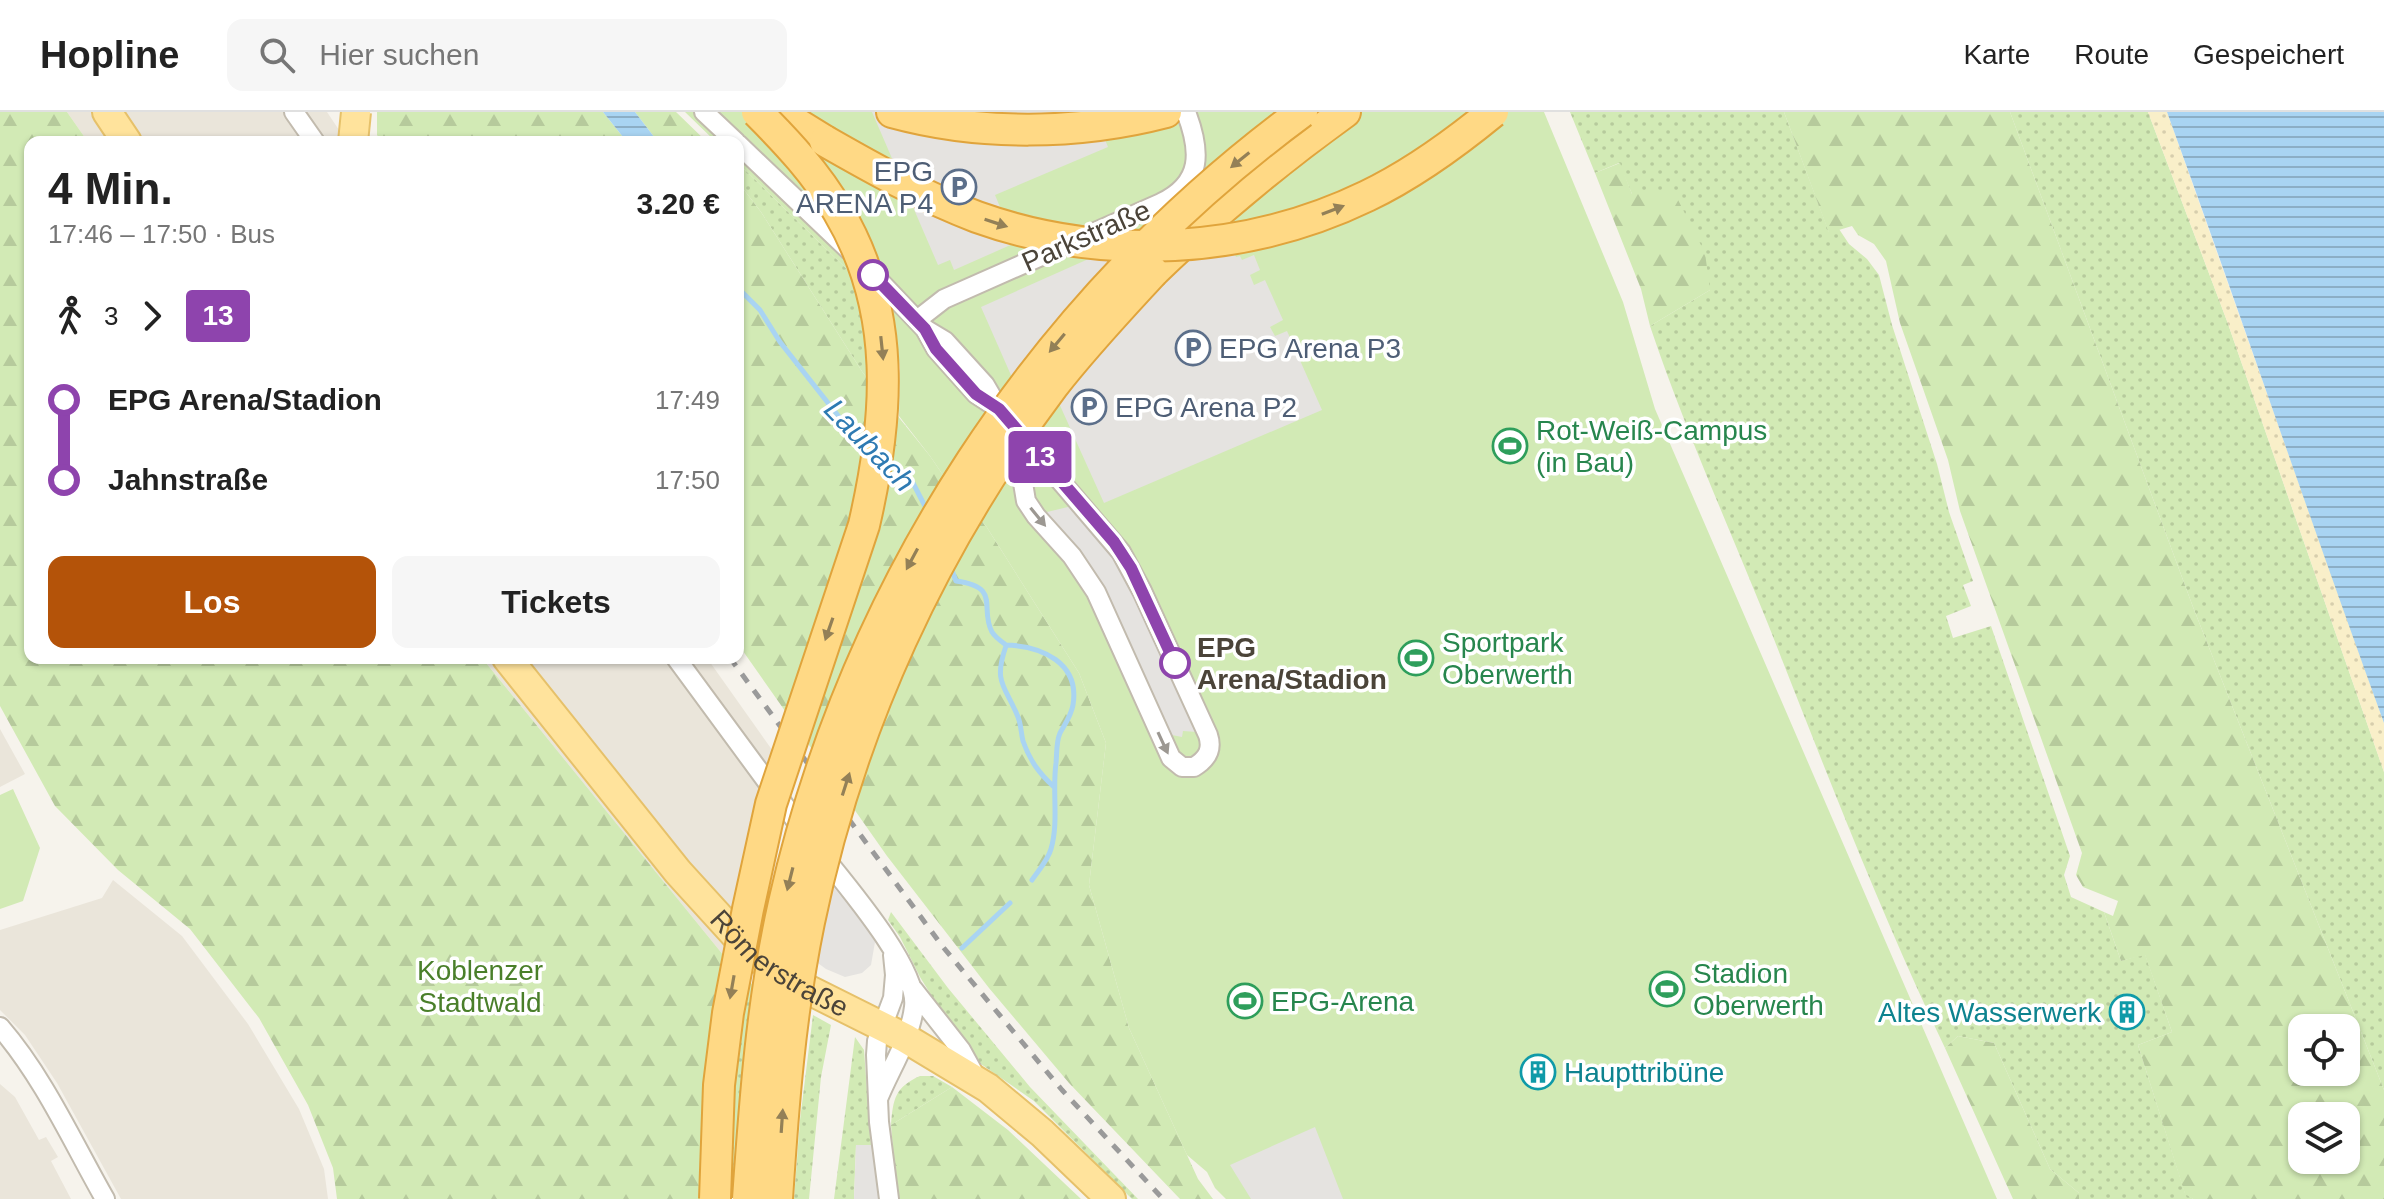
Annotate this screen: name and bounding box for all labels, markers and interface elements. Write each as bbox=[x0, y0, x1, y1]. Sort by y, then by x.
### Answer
search box bbox=[227, 19, 787, 91]
icon: search bbox=[255, 33, 299, 77]
text: Hopline bbox=[40, 34, 179, 76]
text: Hier suchen bbox=[319, 38, 479, 71]
text: Karte bbox=[1963, 39, 2030, 70]
text: Route bbox=[2074, 39, 2149, 70]
text: Gespeichert bbox=[2193, 39, 2344, 70]
one-way arrow bbox=[1231, 151, 1251, 168]
place label: EPG ARENA P4 bbox=[796, 156, 933, 219]
text: 4 Min. bbox=[48, 164, 173, 213]
parking icon: EPG ARENA P4 bbox=[940, 168, 978, 206]
text: 3.20 € bbox=[637, 187, 720, 220]
street label: Parkstraße bbox=[1017, 194, 1155, 278]
one-way arrow bbox=[1321, 203, 1345, 216]
one-way arrow bbox=[984, 217, 1008, 230]
text: 17:46 – 17:50 · Bus bbox=[48, 219, 275, 249]
unlabelled marker bbox=[858, 260, 888, 290]
icon: walk bbox=[48, 294, 92, 338]
icon: forward bbox=[130, 294, 174, 338]
text: 13 bbox=[202, 300, 234, 331]
text: 3 bbox=[104, 301, 118, 331]
parking icon: EPG Arena P3 bbox=[1174, 329, 1212, 367]
one-way arrow bbox=[1049, 333, 1066, 353]
place label: EPG Arena P3 bbox=[1219, 333, 1401, 364]
one-way arrow bbox=[876, 336, 889, 361]
text: EPG Arena/Stadion bbox=[108, 383, 382, 416]
text: 17:49 bbox=[655, 385, 720, 415]
parking icon: EPG Arena P2 bbox=[1070, 388, 1108, 426]
water label: Laubach bbox=[818, 392, 922, 498]
place label: EPG Arena P2 bbox=[1115, 392, 1297, 423]
place label: Rot-Weiß-Campus (in Bau) bbox=[1536, 415, 1767, 478]
sports icon: Rot-Weiß-Campus (in Bau) bbox=[1491, 427, 1529, 465]
line badge: 13 bbox=[1004, 431, 1076, 483]
text: 13 bbox=[1024, 441, 1056, 472]
text: Jahnstraße bbox=[108, 463, 268, 496]
text: 17:50 bbox=[655, 465, 720, 495]
one-way arrow bbox=[1029, 507, 1046, 527]
one-way arrow bbox=[905, 547, 919, 570]
button: Los bbox=[48, 556, 376, 648]
button: Tickets bbox=[392, 556, 720, 648]
one-way arrow bbox=[823, 617, 835, 641]
place label: Sportpark Oberwerth bbox=[1442, 627, 1573, 690]
place label: EPG Arena/Stadion bbox=[1197, 632, 1387, 695]
sports icon: Sportpark Oberwerth bbox=[1397, 639, 1435, 677]
marker: EPG Arena/Stadion bbox=[1160, 648, 1190, 678]
one-way arrow bbox=[1156, 731, 1170, 755]
one-way arrow bbox=[840, 772, 852, 796]
one-way arrow bbox=[783, 867, 795, 892]
street label: Römerstraße bbox=[705, 903, 854, 1023]
park label: Koblenzer Stadtwald bbox=[417, 955, 543, 1018]
place label: Stadion Oberwerth bbox=[1693, 958, 1824, 1021]
sports icon: Stadion Oberwerth bbox=[1648, 970, 1686, 1008]
one-way arrow bbox=[726, 975, 738, 1000]
sports icon: EPG-Arena bbox=[1226, 982, 1264, 1020]
place label: EPG-Arena bbox=[1271, 986, 1415, 1017]
building icon: Altes Wasserwerk bbox=[2108, 993, 2146, 1031]
place label: Altes Wasserwerk bbox=[1878, 997, 2102, 1028]
map controls bbox=[2288, 1014, 2360, 1174]
button: locate bbox=[2288, 1014, 2360, 1086]
building icon: Haupttribüne bbox=[1519, 1053, 1557, 1091]
place label: Haupttribüne bbox=[1564, 1057, 1724, 1088]
button: layers bbox=[2288, 1102, 2360, 1174]
one-way arrow bbox=[776, 1108, 789, 1133]

